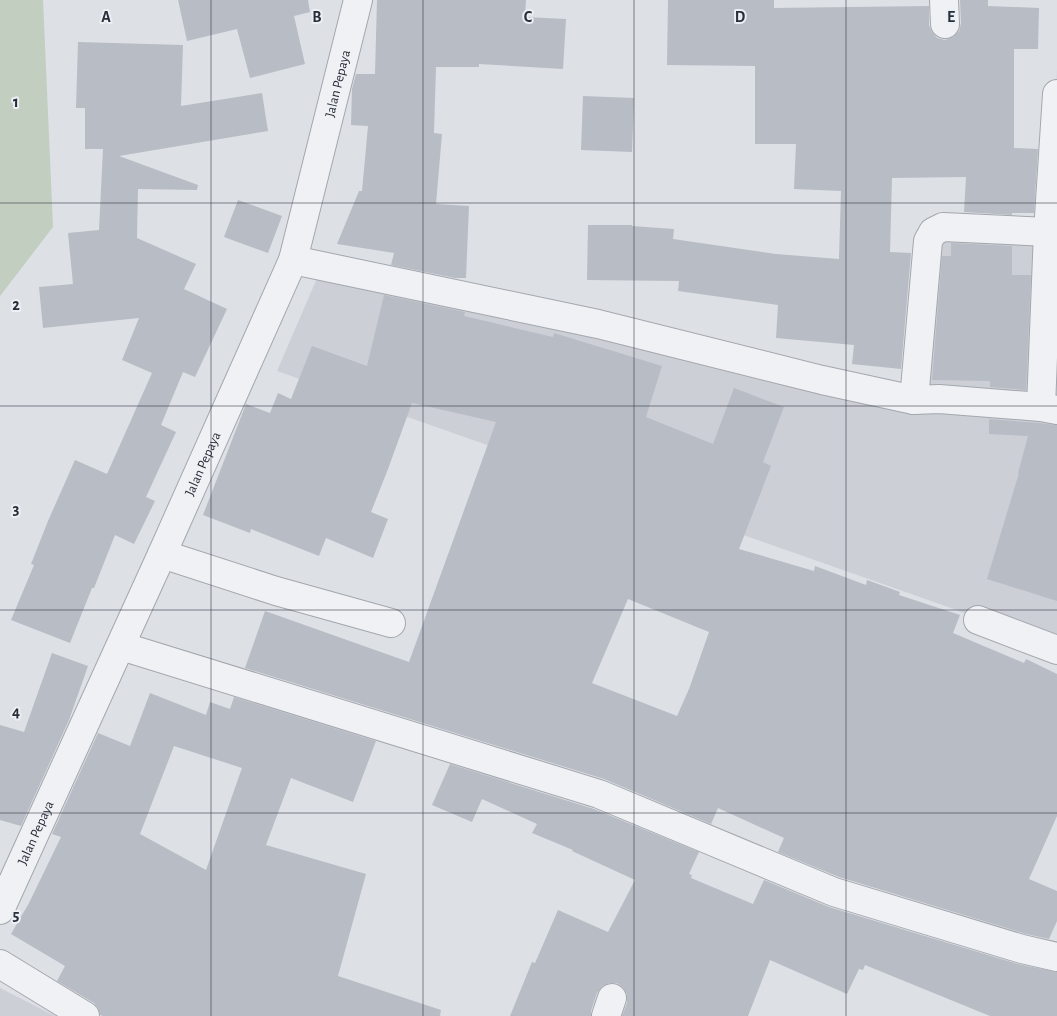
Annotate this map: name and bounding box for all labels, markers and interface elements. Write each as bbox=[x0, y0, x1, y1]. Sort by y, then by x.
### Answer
text: A bbox=[101, 9, 111, 25]
text: B bbox=[312, 9, 322, 25]
text: C bbox=[524, 9, 533, 25]
text: D bbox=[735, 9, 746, 25]
text: E bbox=[947, 9, 955, 25]
street label: Jalan Pepaya bbox=[323, 48, 353, 119]
text: 1 bbox=[13, 94, 19, 110]
text: 2 bbox=[12, 297, 20, 313]
street label: Jalan Pepaya bbox=[183, 429, 224, 498]
text: 3 bbox=[13, 501, 20, 517]
text: 4 bbox=[12, 704, 20, 720]
street label: Jalan Pepaya bbox=[16, 798, 57, 867]
text: 5 bbox=[13, 907, 20, 923]

